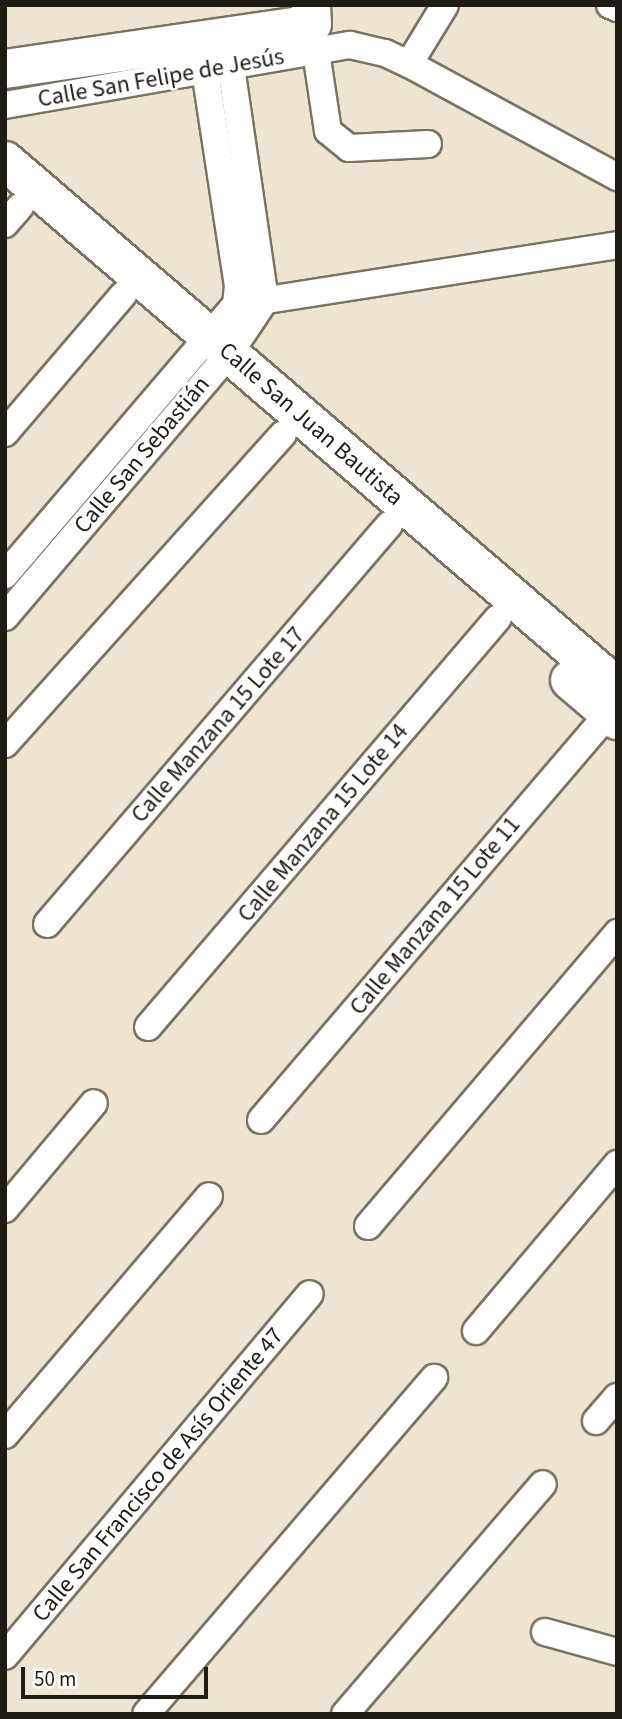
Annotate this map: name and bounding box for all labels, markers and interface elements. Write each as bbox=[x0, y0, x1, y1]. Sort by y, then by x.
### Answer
street label: Calle San Felipe de Jesús bbox=[36, 42, 286, 114]
street label: Calle San Juan Bautista bbox=[213, 336, 409, 512]
street label: Calle San Sebastián bbox=[68, 371, 216, 539]
street label: Calle Manzana 15 Lote 17 bbox=[125, 621, 311, 829]
street label: Calle Manzana 15 Lote 14 bbox=[232, 718, 414, 928]
street label: Calle Manzana 15 Lote 11 bbox=[344, 811, 526, 1021]
street label: Calle San Francisco de Asís Oriente 47 bbox=[26, 1322, 290, 1628]
scale bar bbox=[24, 1652, 212, 1696]
text: 50 m bbox=[34, 1664, 76, 1694]

